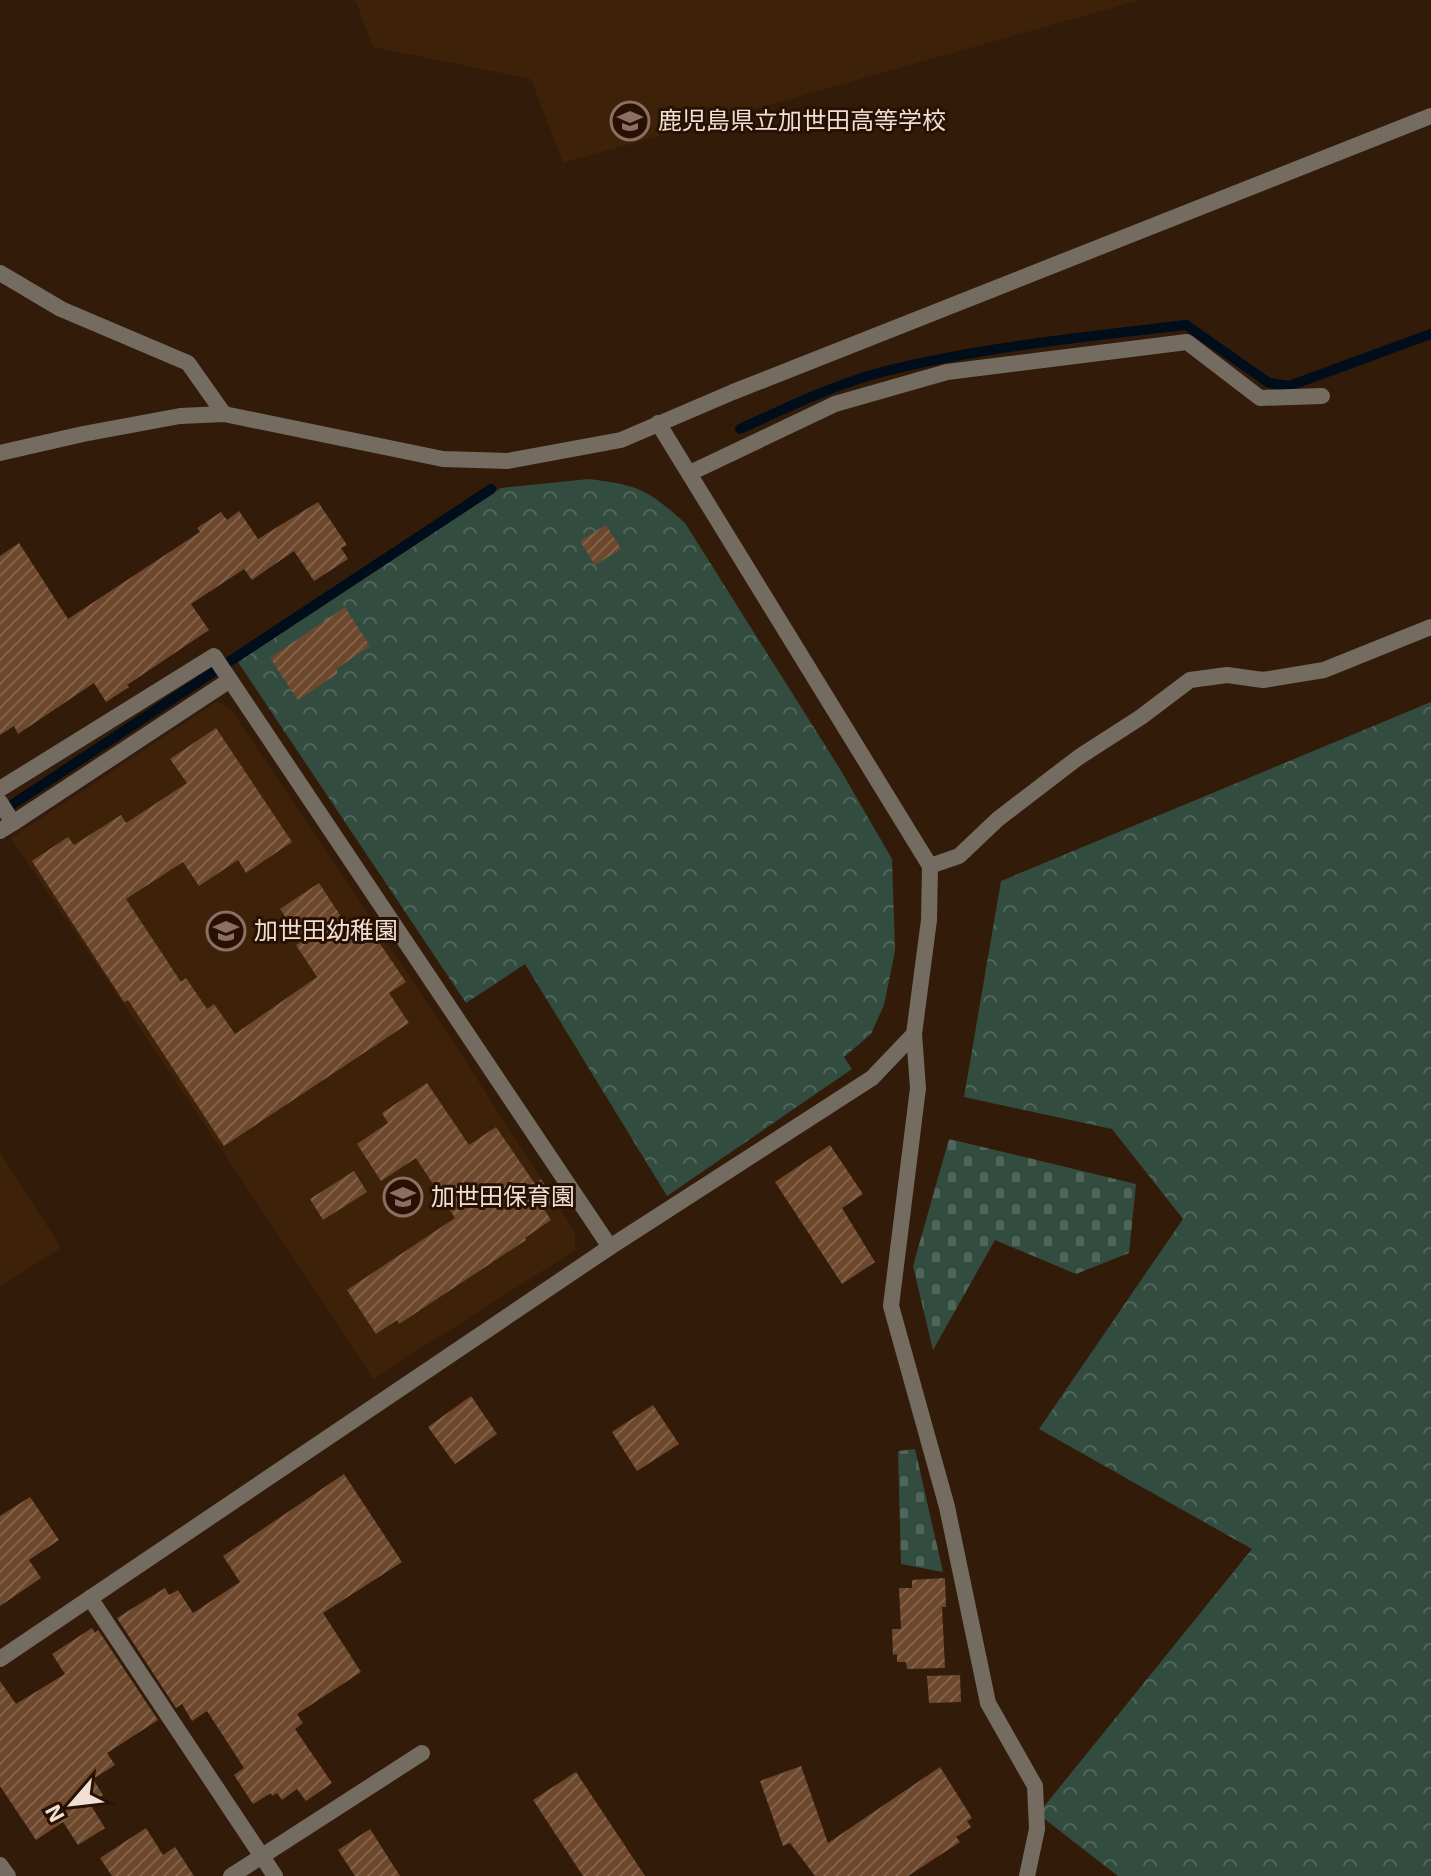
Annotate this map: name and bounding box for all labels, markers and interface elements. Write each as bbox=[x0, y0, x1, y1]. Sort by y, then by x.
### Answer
school or university icon: 鹿児島県立加世田高等学校 bbox=[609, 100, 651, 142]
place label: 鹿児島県立加世田高等学校 bbox=[658, 105, 946, 134]
school or university icon: 加世田幼稚園 bbox=[205, 910, 247, 952]
place label: 加世田幼稚園 bbox=[254, 915, 398, 944]
school or university icon: 加世田保育園 bbox=[382, 1176, 424, 1218]
place label: 加世田保育園 bbox=[431, 1181, 575, 1210]
north arrow bbox=[32, 1764, 112, 1844]
text: N bbox=[38, 1801, 69, 1827]

